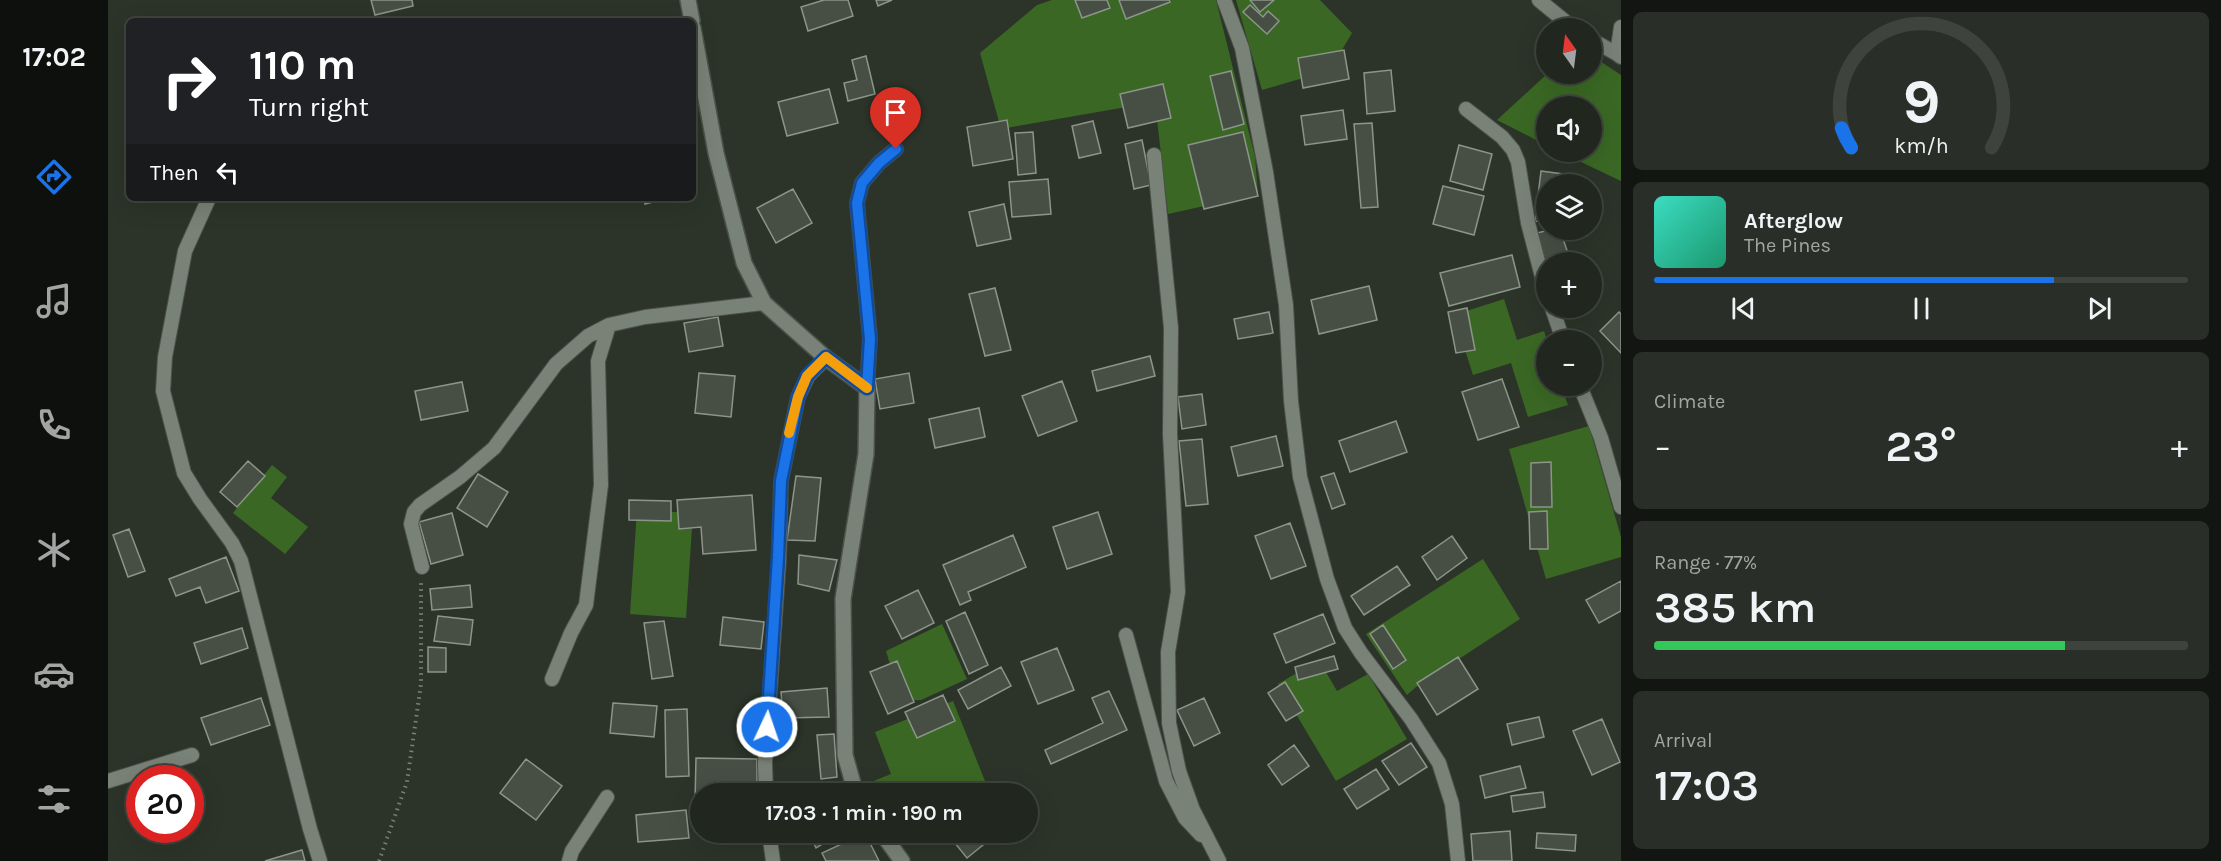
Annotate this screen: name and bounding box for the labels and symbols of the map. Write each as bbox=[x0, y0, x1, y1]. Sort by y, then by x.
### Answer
north arrow bbox=[1536, 18, 1602, 84]
pin bbox=[870, 87, 921, 149]
position arrow bbox=[735, 695, 799, 759]
speed limit sign: 20 bbox=[126, 765, 204, 843]

